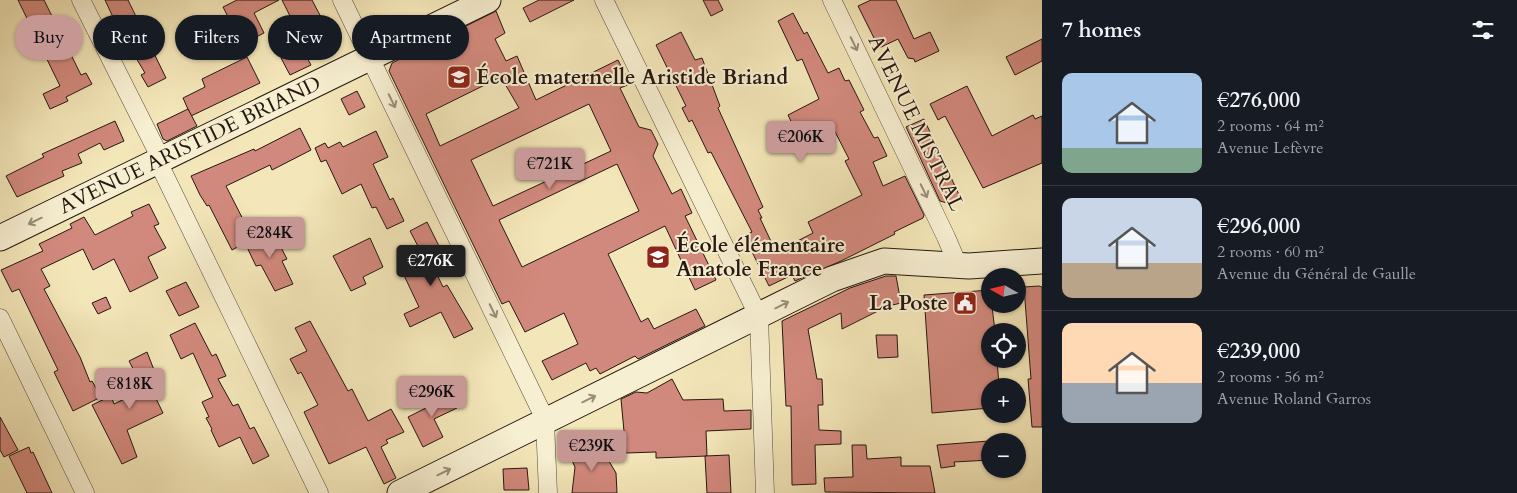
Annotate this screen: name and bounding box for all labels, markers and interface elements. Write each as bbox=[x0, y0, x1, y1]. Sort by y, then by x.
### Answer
chip: Buy bbox=[15, 15, 83, 60]
chip: Rent bbox=[93, 15, 165, 60]
chip: Filters bbox=[175, 15, 258, 60]
chip: New bbox=[268, 15, 342, 60]
chip: Apartment bbox=[352, 15, 469, 60]
text: 7 homes bbox=[1062, 16, 1141, 45]
icon: filters bbox=[1469, 16, 1497, 44]
street label: AVENUE MISTRAL bbox=[861, 30, 971, 216]
one-way arrow bbox=[849, 36, 859, 51]
place label: École maternelle Aristide Briand bbox=[476, 63, 788, 92]
school or university icon: École maternelle Aristide Briand bbox=[446, 64, 472, 90]
street label: AVENUE ARISTIDE BRIAND bbox=[54, 69, 326, 221]
text: €276,000 bbox=[1217, 86, 1300, 115]
one-way arrow bbox=[388, 93, 397, 108]
icon: home bbox=[1102, 93, 1162, 153]
text: 2 rooms · 64 m² bbox=[1217, 115, 1324, 137]
pin: €206K bbox=[766, 120, 836, 163]
text: €206K bbox=[777, 126, 825, 148]
text: Avenue Lefèvre bbox=[1217, 137, 1323, 159]
pin: €721K bbox=[515, 148, 585, 190]
text: €721K bbox=[526, 153, 574, 175]
one-way arrow bbox=[919, 183, 929, 198]
text: €296,000 bbox=[1217, 212, 1300, 241]
one-way arrow bbox=[28, 216, 43, 226]
pin: €284K bbox=[235, 216, 305, 259]
icon: home bbox=[1102, 218, 1162, 278]
text: €284K bbox=[246, 222, 294, 244]
place label: École élémentaire Anatole France bbox=[676, 231, 845, 284]
text: 2 rooms · 60 m² bbox=[1217, 241, 1324, 263]
pin: €276K bbox=[396, 244, 466, 287]
school or university icon: École élémentaire Anatole France bbox=[645, 244, 671, 270]
text: €276K bbox=[407, 250, 455, 272]
text: Avenue du Général de Gaulle bbox=[1217, 263, 1416, 285]
north arrow bbox=[981, 268, 1026, 312]
map controls bbox=[981, 268, 1026, 478]
place label: La Poste bbox=[869, 289, 948, 318]
public building icon: La Poste bbox=[952, 290, 978, 316]
one-way arrow bbox=[775, 300, 790, 310]
one-way arrow bbox=[489, 303, 498, 318]
button: locate bbox=[981, 323, 1026, 368]
text: €239,000 bbox=[1217, 337, 1300, 366]
icon: home bbox=[1102, 343, 1162, 403]
text: 2 rooms · 56 m² bbox=[1217, 366, 1324, 388]
pin: €818K bbox=[95, 368, 165, 410]
text: €818K bbox=[106, 373, 154, 395]
pin: €296K bbox=[397, 376, 467, 418]
button: + bbox=[981, 378, 1026, 423]
text: €296K bbox=[408, 381, 456, 403]
text: Avenue Roland Garros bbox=[1217, 388, 1371, 410]
one-way arrow bbox=[581, 393, 596, 403]
pin: €239K bbox=[557, 430, 627, 472]
button: − bbox=[981, 433, 1026, 478]
text: €239K bbox=[568, 435, 616, 457]
one-way arrow bbox=[436, 466, 451, 476]

